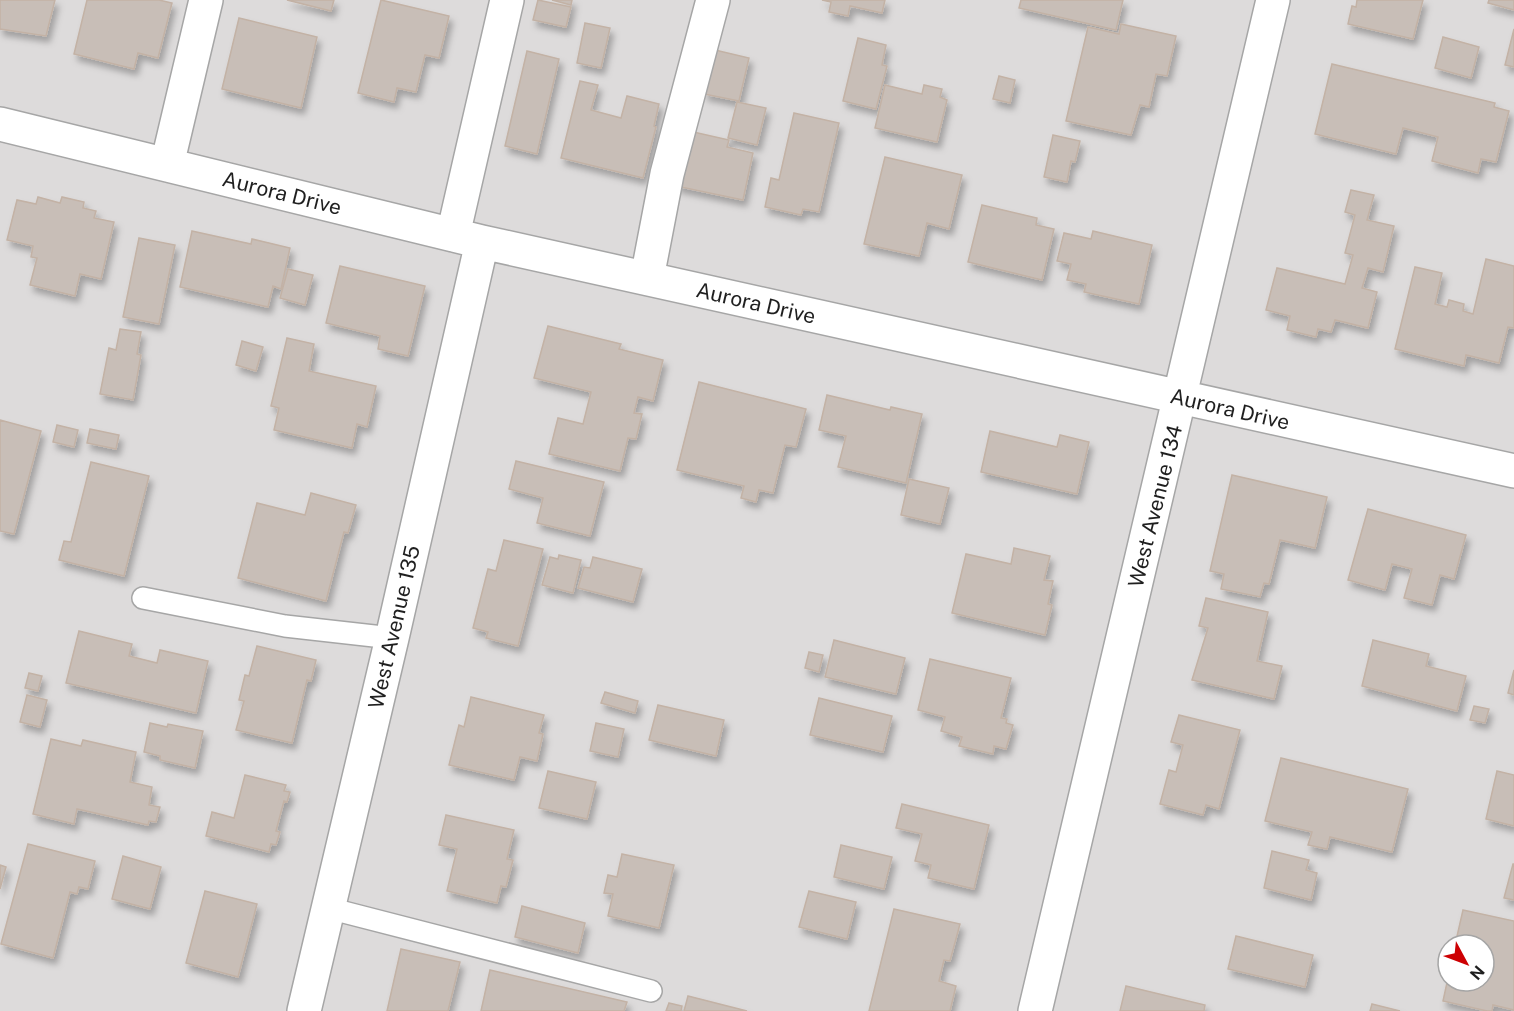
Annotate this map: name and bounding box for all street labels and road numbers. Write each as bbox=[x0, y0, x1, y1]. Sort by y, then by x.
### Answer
street label: Aurora Drive bbox=[220, 166, 344, 220]
street label: Aurora Drive bbox=[694, 277, 818, 329]
street label: Aurora Drive bbox=[1168, 383, 1292, 435]
street label: West Avenue 134 bbox=[1123, 422, 1187, 590]
street label: West Avenue 135 bbox=[363, 543, 425, 711]

